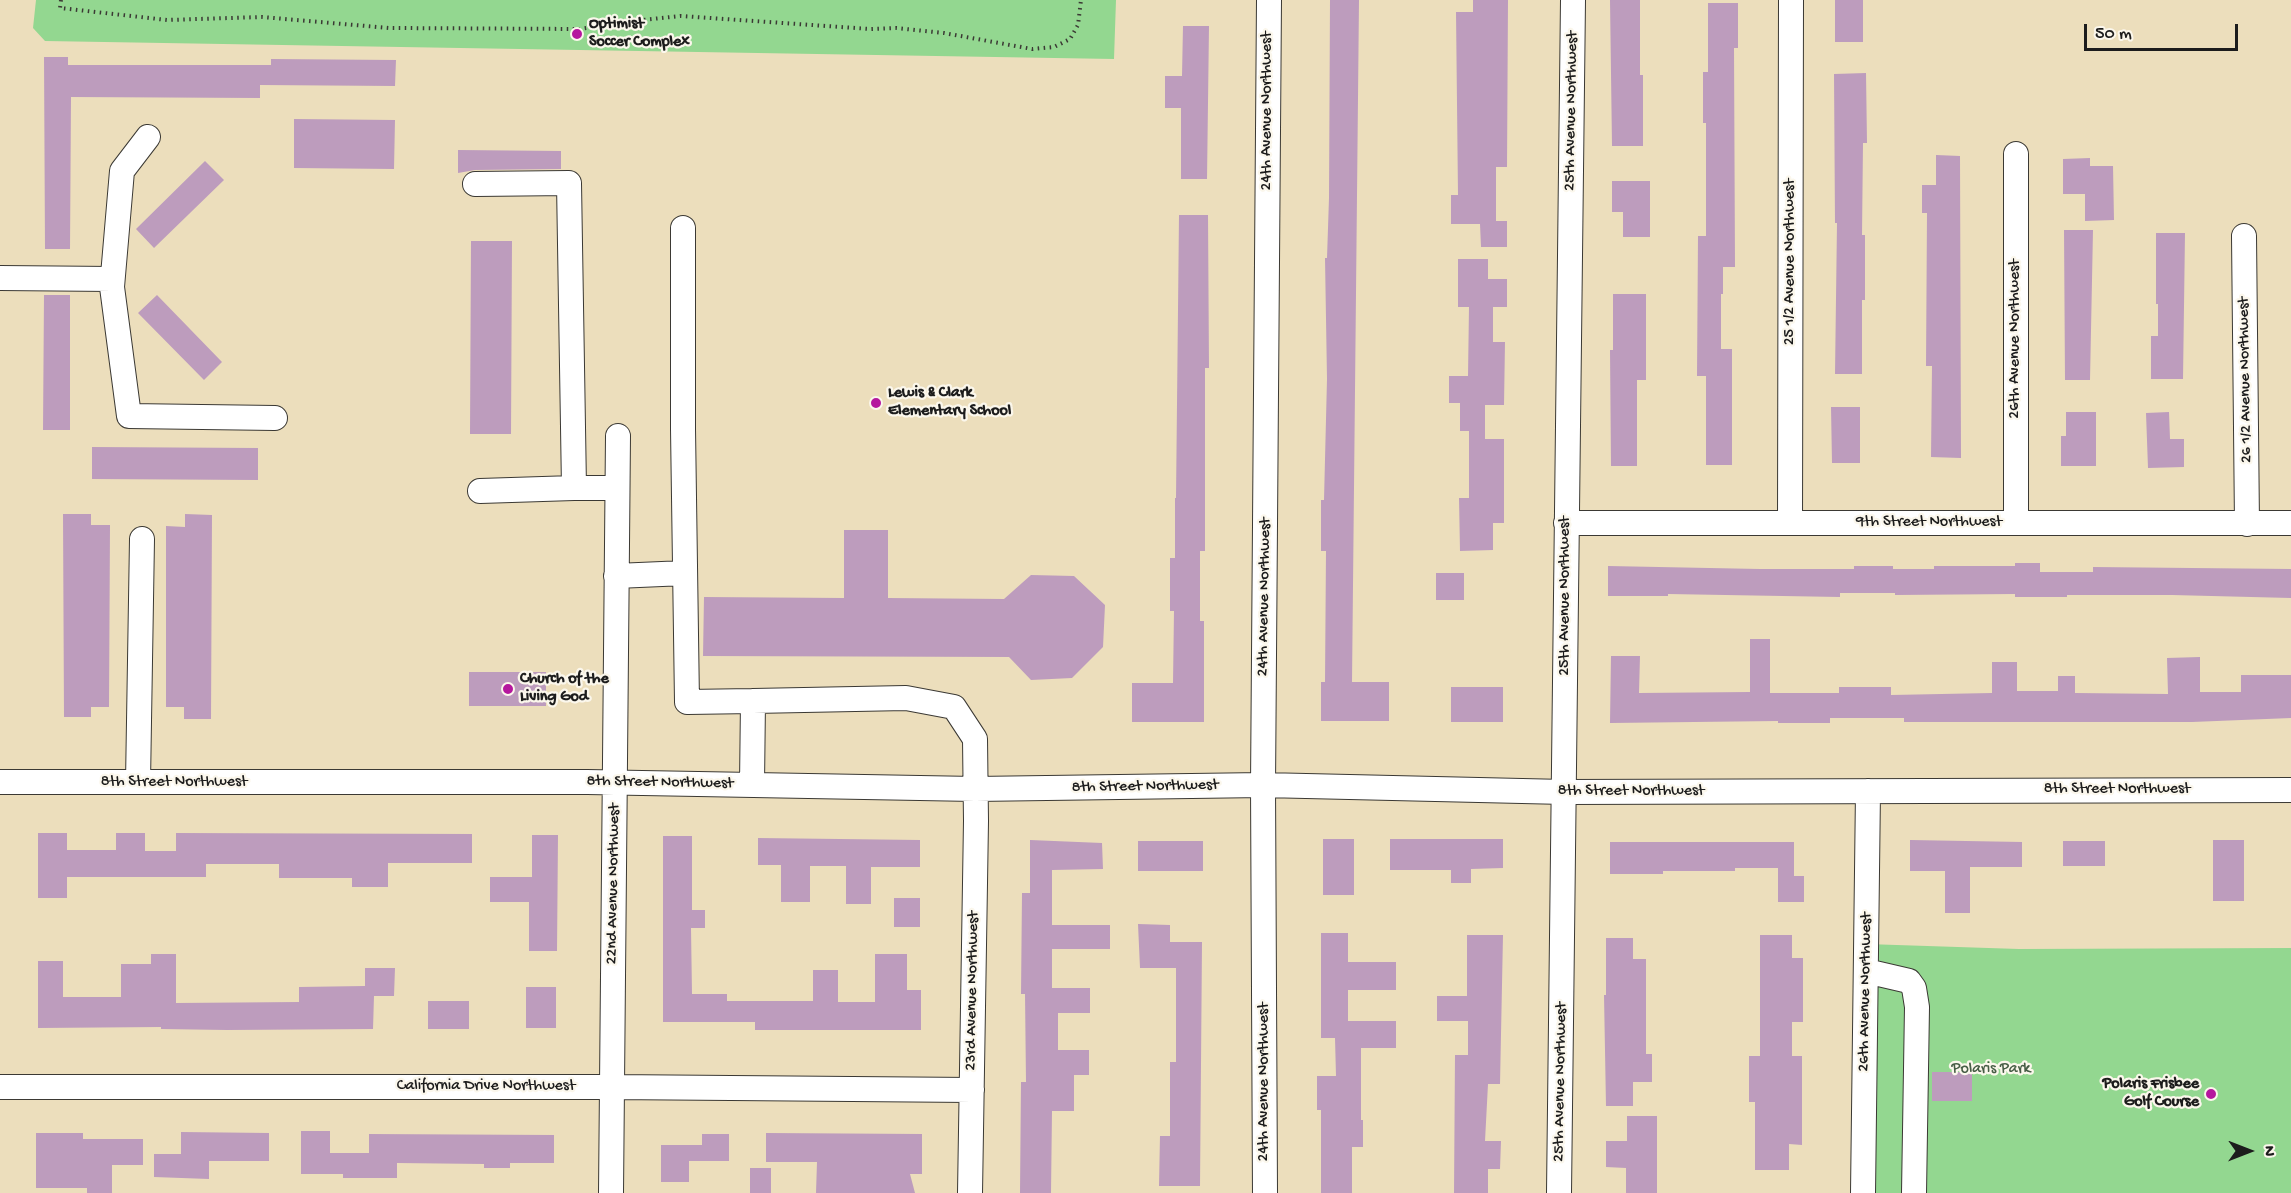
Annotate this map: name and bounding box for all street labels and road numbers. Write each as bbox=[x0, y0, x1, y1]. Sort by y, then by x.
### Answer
street label: 25th Avenue Northwest bbox=[1561, 31, 1583, 191]
street label: 24th Avenue Northwest bbox=[1258, 32, 1278, 190]
street label: 25 1/2 Avenue Northwest bbox=[1781, 179, 1801, 345]
street label: 26th Avenue Northwest bbox=[2006, 259, 2026, 419]
street label: 26 1/2 Avenue Northwest bbox=[2235, 297, 2257, 463]
street label: 9th Street Northwest bbox=[1856, 513, 2002, 533]
street label: 25th Avenue Northwest bbox=[1556, 516, 1576, 676]
street label: 24th Avenue Northwest bbox=[1254, 517, 1276, 677]
street label: 8th Street Northwest bbox=[586, 772, 734, 794]
street label: 8th Street Northwest bbox=[101, 773, 247, 793]
street label: 8th Street Northwest bbox=[1071, 776, 1219, 798]
street label: 8th Street Northwest bbox=[2044, 780, 2190, 800]
street label: 8th Street Northwest bbox=[1558, 782, 1704, 802]
street label: 22nd Avenue Northwest bbox=[603, 803, 625, 965]
street label: 23rd Avenue Northwest bbox=[962, 911, 984, 1071]
street label: 26th Avenue Northwest bbox=[1855, 912, 1877, 1072]
street label: 25th Avenue Northwest bbox=[1550, 1002, 1572, 1162]
street label: 24th Avenue Northwest bbox=[1255, 1003, 1275, 1161]
street label: California Drive Northwest bbox=[397, 1077, 575, 1097]

